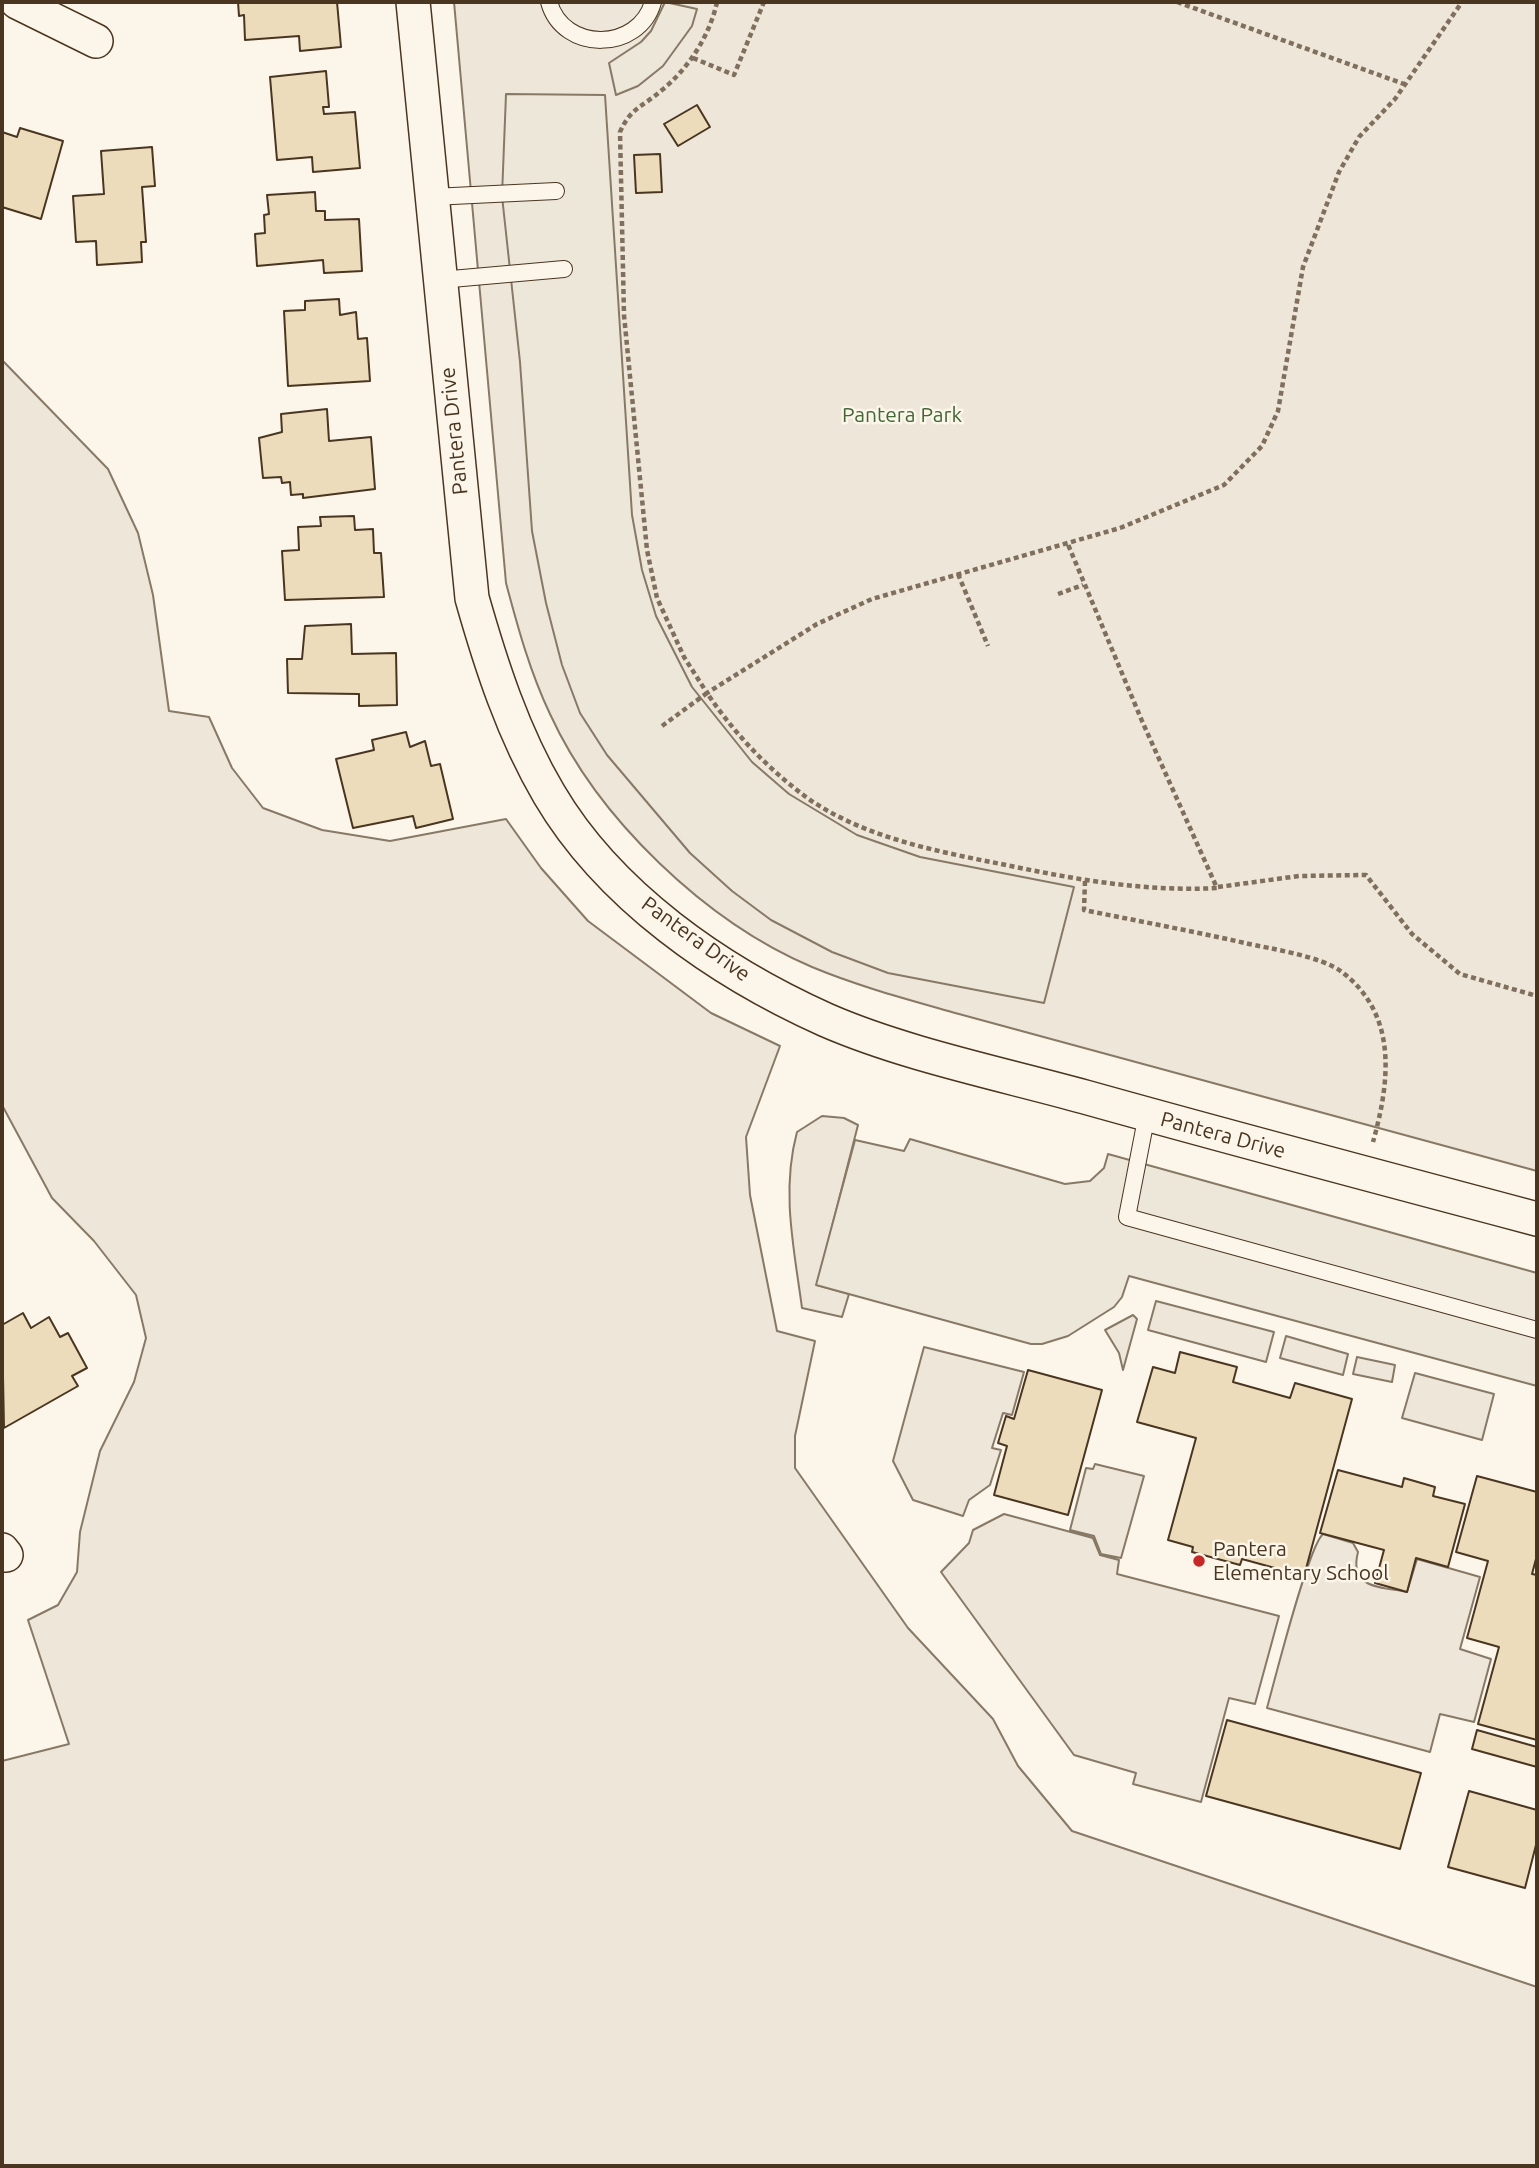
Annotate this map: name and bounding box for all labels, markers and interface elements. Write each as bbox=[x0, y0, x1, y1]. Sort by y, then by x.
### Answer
street label: Pantera Drive bbox=[435, 366, 473, 496]
park label: Pantera Park bbox=[842, 402, 962, 428]
street label: Pantera Drive bbox=[637, 891, 755, 987]
street label: Pantera Drive bbox=[1158, 1106, 1288, 1164]
place label: Pantera Elementary School bbox=[1213, 1536, 1389, 1586]
marker: Pantera Elementary School bbox=[1191, 1553, 1207, 1569]

